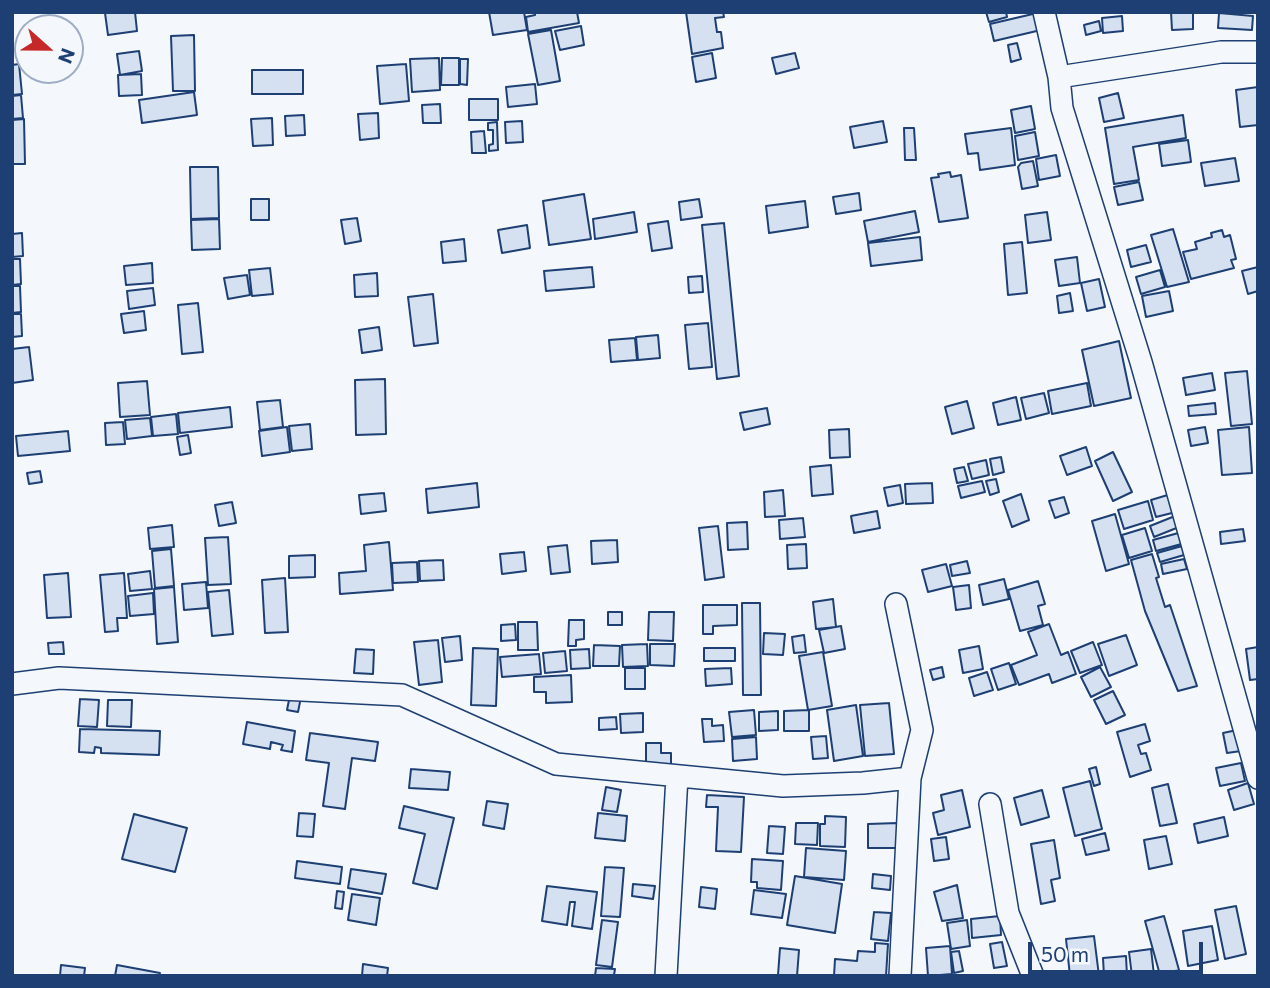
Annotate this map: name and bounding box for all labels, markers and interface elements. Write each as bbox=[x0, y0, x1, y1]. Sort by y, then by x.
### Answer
north arrow bbox=[14, 14, 84, 84]
text: N bbox=[54, 45, 80, 67]
scale bar bbox=[1032, 928, 1207, 972]
text: 50 m bbox=[1041, 941, 1089, 966]

